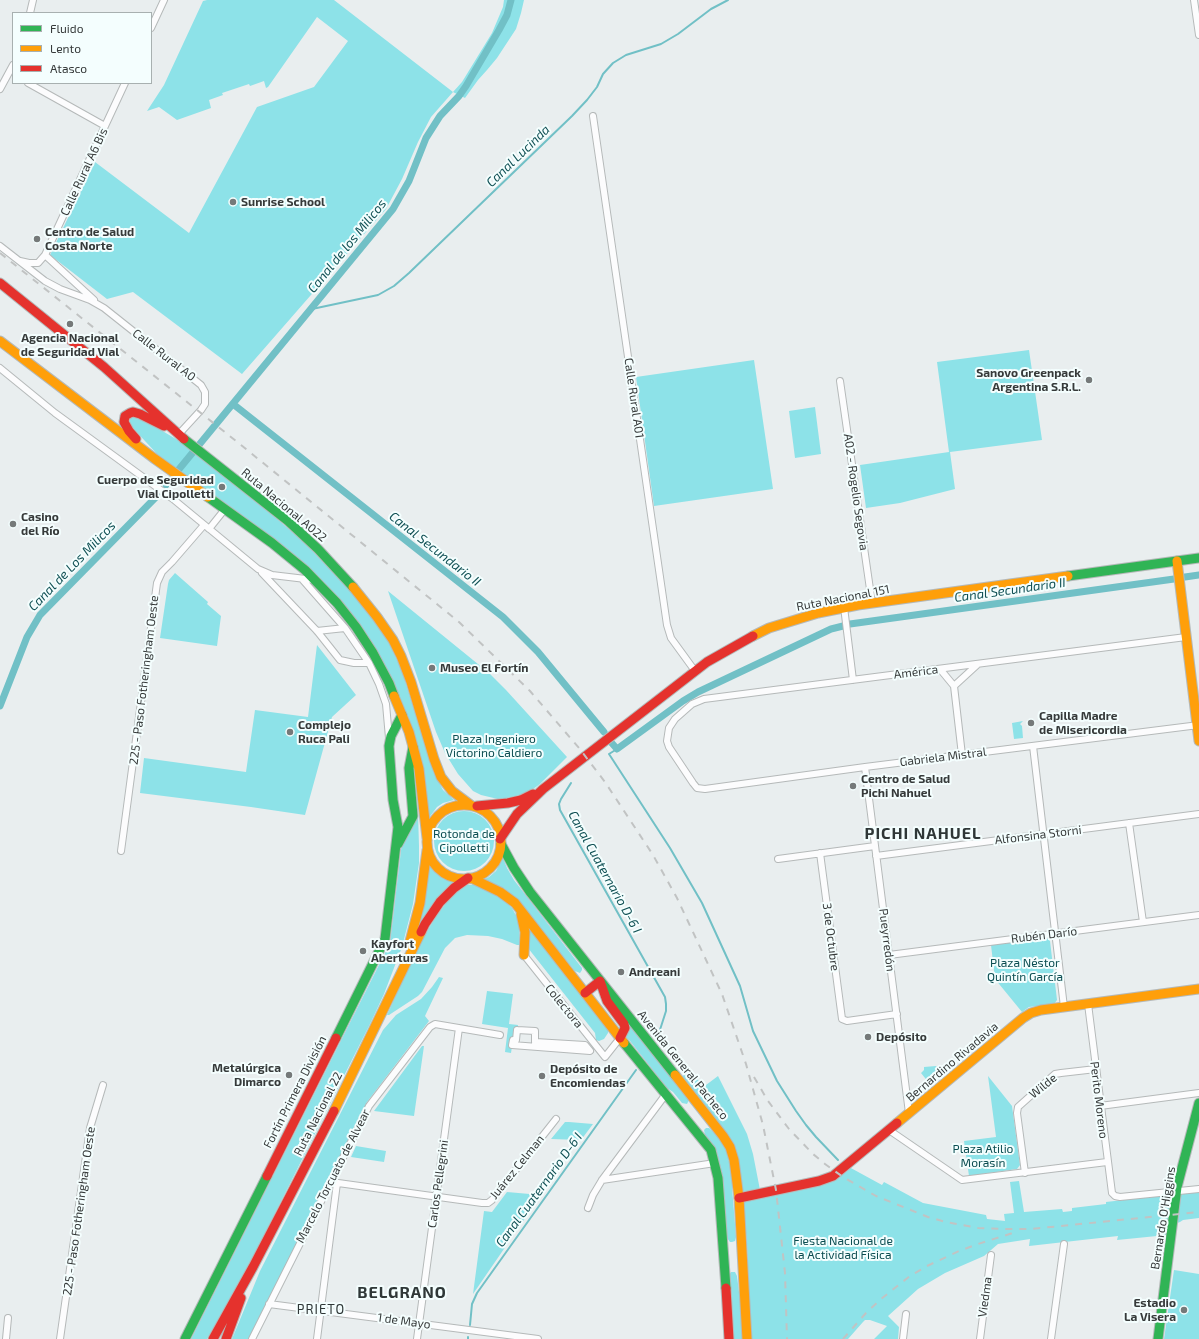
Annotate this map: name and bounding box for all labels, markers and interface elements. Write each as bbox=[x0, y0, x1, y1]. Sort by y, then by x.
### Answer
legend bbox=[12, 12, 152, 84]
text: Fluido bbox=[50, 21, 84, 35]
text: Lento bbox=[50, 41, 81, 55]
text: Atasco bbox=[50, 61, 87, 75]
water label: Canal Lucinda bbox=[483, 122, 553, 190]
street label: Calle Rural A6 Bis bbox=[57, 126, 111, 218]
place label: Sunrise School bbox=[241, 195, 325, 209]
water label: Canal de los Milicos bbox=[304, 196, 390, 296]
marker: Sunrise School bbox=[228, 197, 238, 207]
place label: Centro de Salud Costa Norte bbox=[45, 225, 134, 253]
marker: Centro de Salud Costa Norte bbox=[32, 234, 42, 244]
marker: Agencia Nacional de Seguridad Vial bbox=[65, 319, 75, 329]
street label: Calle Rural A0 bbox=[130, 326, 198, 384]
place label: Agencia Nacional de Seguridad Vial bbox=[21, 331, 119, 359]
street label: Calle Rural A01 bbox=[621, 357, 647, 439]
place label: Sanovo Greenpack Argentina S.R.L. bbox=[976, 366, 1081, 394]
marker: Sanovo Greenpack Argentina S.R.L. bbox=[1084, 375, 1094, 385]
street label: A02 - Rogelio Segovia bbox=[841, 433, 871, 551]
street label: Ruta Nacional A022 bbox=[238, 465, 330, 545]
place label: Cuerpo de Seguridad Vial Cipolletti bbox=[97, 473, 214, 501]
marker: Cuerpo de Seguridad Vial Cipolletti bbox=[217, 482, 227, 492]
water label: Canal Secundario II bbox=[386, 508, 484, 590]
place label: Casino del Río bbox=[21, 510, 60, 538]
water label: Canal de Los Milicos bbox=[25, 518, 119, 614]
marker: Casino del Río bbox=[8, 519, 18, 529]
water label: Canal Secundario II bbox=[953, 574, 1067, 606]
street label: Ruta Nacional 151 bbox=[795, 582, 891, 614]
street label: 225 - Paso Fotheringham Oeste bbox=[126, 594, 162, 766]
place label: Museo El Fortín bbox=[440, 661, 529, 675]
street label: América bbox=[893, 662, 939, 682]
marker: Museo El Fortín bbox=[427, 663, 437, 673]
place label: Capilla Madre de Misericordia bbox=[1039, 709, 1127, 737]
place label: Complejo Ruca Pali bbox=[298, 718, 351, 746]
marker: Capilla Madre de Misericordia bbox=[1026, 718, 1036, 728]
marker: Complejo Ruca Pali bbox=[285, 727, 295, 737]
park label: Plaza Ingeniero Victorino Caldiero bbox=[446, 732, 542, 760]
street label: Gabriela Mistral bbox=[899, 745, 987, 769]
place label: Centro de Salud Pichi Nahuel bbox=[861, 772, 950, 800]
marker: Centro de Salud Pichi Nahuel bbox=[848, 781, 858, 791]
water label: Canal Cuaternario D-6 I bbox=[565, 808, 645, 936]
street label: Alfonsina Storni bbox=[994, 823, 1082, 847]
district label: PICHI NAHUEL bbox=[864, 824, 982, 844]
park label: Rotonda de Cipolletti bbox=[433, 827, 495, 855]
street label: 3 de Octubre bbox=[820, 902, 842, 972]
street label: Pueyrredón bbox=[876, 908, 898, 972]
street label: Rubén Darío bbox=[1010, 924, 1078, 946]
place label: Kayfort Aberturas bbox=[371, 937, 428, 965]
marker: Kayfort Aberturas bbox=[358, 946, 368, 956]
park label: Plaza Néstor Quintín García bbox=[987, 956, 1063, 984]
place label: Andreani bbox=[629, 965, 680, 979]
marker: Andreani bbox=[616, 967, 626, 977]
street label: Colectora bbox=[542, 981, 586, 1031]
street label: Avenida General Pacheco bbox=[634, 1007, 732, 1123]
street label: Bernardino Rivadavia bbox=[903, 1019, 1001, 1105]
place label: Depósito bbox=[876, 1030, 927, 1044]
marker: Depósito bbox=[863, 1032, 873, 1042]
street label: Fortín Primera División bbox=[260, 1033, 330, 1151]
place label: Metalúrgica Dimarco bbox=[212, 1061, 281, 1089]
street label: Perito Moreno bbox=[1087, 1061, 1111, 1139]
place label: Depósito de Encomiendas bbox=[550, 1062, 625, 1090]
marker: Metalúrgica Dimarco bbox=[284, 1070, 294, 1080]
street label: Ruta Nacional 22 bbox=[291, 1070, 345, 1158]
marker: Depósito de Encomiendas bbox=[537, 1071, 547, 1081]
street label: Wilde bbox=[1026, 1071, 1060, 1101]
street label: Marcelo Torcuato de Alvear bbox=[293, 1107, 373, 1245]
street label: 225 - Paso Fotheringham Oeste bbox=[60, 1125, 98, 1297]
water label: Canal Cuaternario D-6 I bbox=[492, 1130, 586, 1250]
street label: Juárez Celman bbox=[487, 1132, 547, 1202]
street label: Carlos Pellegrini bbox=[425, 1139, 451, 1229]
park label: Plaza Atilio Morasín bbox=[953, 1142, 1013, 1170]
street label: Bernardo O'Higgins bbox=[1148, 1165, 1178, 1271]
park label: Fiesta Nacional de la Actividad Física bbox=[793, 1234, 893, 1262]
street label: Viedma bbox=[975, 1276, 995, 1318]
district label: BELGRANO bbox=[357, 1283, 447, 1303]
place label: Estadio La Visera bbox=[1124, 1296, 1176, 1324]
district label: PRIETO bbox=[297, 1302, 345, 1318]
marker: Estadio La Visera bbox=[1179, 1305, 1189, 1315]
street label: 1 de Mayo bbox=[376, 1310, 432, 1332]

